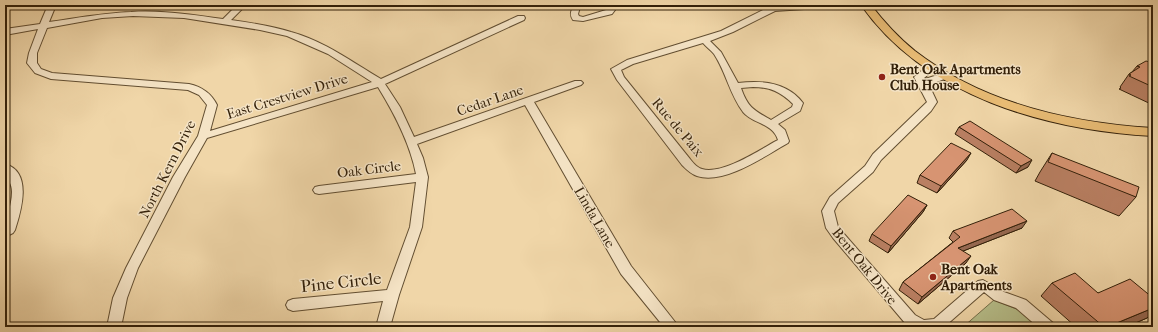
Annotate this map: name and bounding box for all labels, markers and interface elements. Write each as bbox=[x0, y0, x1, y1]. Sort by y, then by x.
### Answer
place label: Bent Oak Apartments Club House bbox=[890, 61, 1022, 94]
street label: East Crestview Drive bbox=[224, 70, 350, 123]
marker: Bent Oak Apartments Club House bbox=[877, 72, 887, 82]
street label: Cedar Lane bbox=[455, 81, 526, 120]
street label: Rue de Paix bbox=[648, 94, 708, 161]
street label: North Kern Drive bbox=[135, 117, 199, 221]
street label: Oak Circle bbox=[336, 157, 402, 182]
street label: Linda Lane bbox=[570, 184, 619, 251]
street label: Bent Oak Drive bbox=[828, 224, 901, 308]
place label: Bent Oak Apartments bbox=[940, 261, 1013, 294]
street label: Pine Circle bbox=[300, 268, 383, 296]
marker: Bent Oak Apartments bbox=[928, 272, 938, 282]

